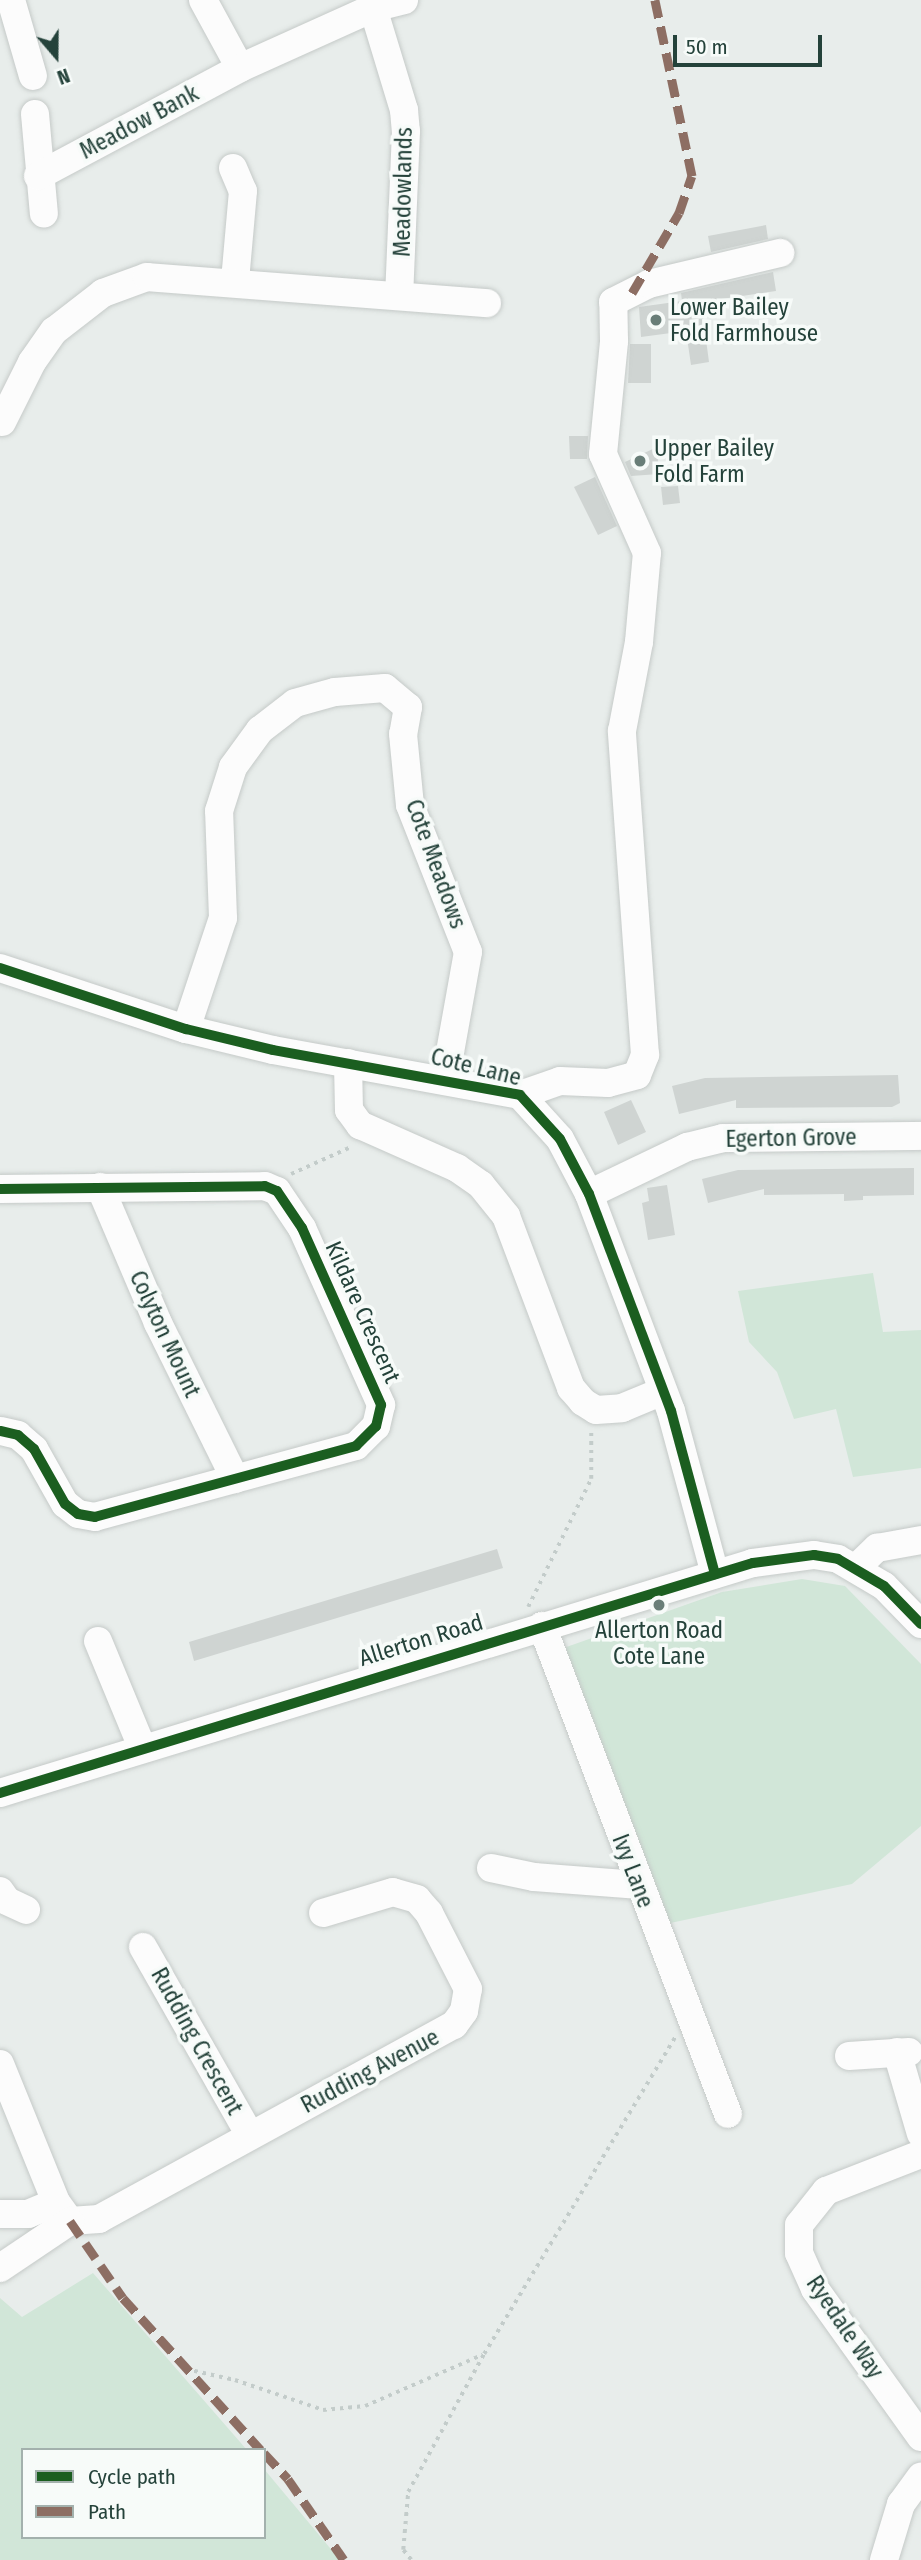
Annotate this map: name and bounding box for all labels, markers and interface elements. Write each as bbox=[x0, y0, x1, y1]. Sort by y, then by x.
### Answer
north arrow bbox=[21, 21, 91, 91]
scale bar bbox=[676, 21, 825, 65]
text: 50 m bbox=[686, 34, 728, 60]
text: N bbox=[54, 63, 73, 89]
street label: Meadow Bank bbox=[75, 79, 203, 165]
street label: Meadowlands bbox=[388, 127, 418, 257]
place label: Lower Bailey Fold Farmhouse bbox=[670, 293, 818, 347]
marker: Lower Bailey Fold Farmhouse bbox=[648, 312, 664, 328]
place label: Upper Bailey Fold Farm bbox=[654, 434, 774, 488]
marker: Upper Bailey Fold Farm bbox=[632, 453, 648, 469]
street label: Cote Meadows bbox=[400, 796, 472, 932]
street label: Cote Lane bbox=[428, 1042, 524, 1092]
street label: Egerton Grove bbox=[725, 1123, 857, 1153]
street label: Kildare Crescent bbox=[319, 1237, 407, 1387]
street label: Colyton Mount bbox=[124, 1266, 206, 1402]
marker: Allerton Road Cote Lane bbox=[651, 1597, 667, 1613]
street label: Allerton Road bbox=[356, 1608, 486, 1672]
place label: Allerton Road Cote Lane bbox=[595, 1616, 723, 1670]
street label: Ivy Lane bbox=[606, 1830, 660, 1912]
street label: Rudding Crescent bbox=[145, 1963, 249, 2119]
street label: Rudding Avenue bbox=[296, 2023, 444, 2119]
street label: Ryedale Way bbox=[801, 2270, 889, 2384]
legend bbox=[21, 2448, 266, 2539]
text: Cycle path bbox=[88, 2464, 176, 2490]
text: Path bbox=[88, 2499, 126, 2525]

